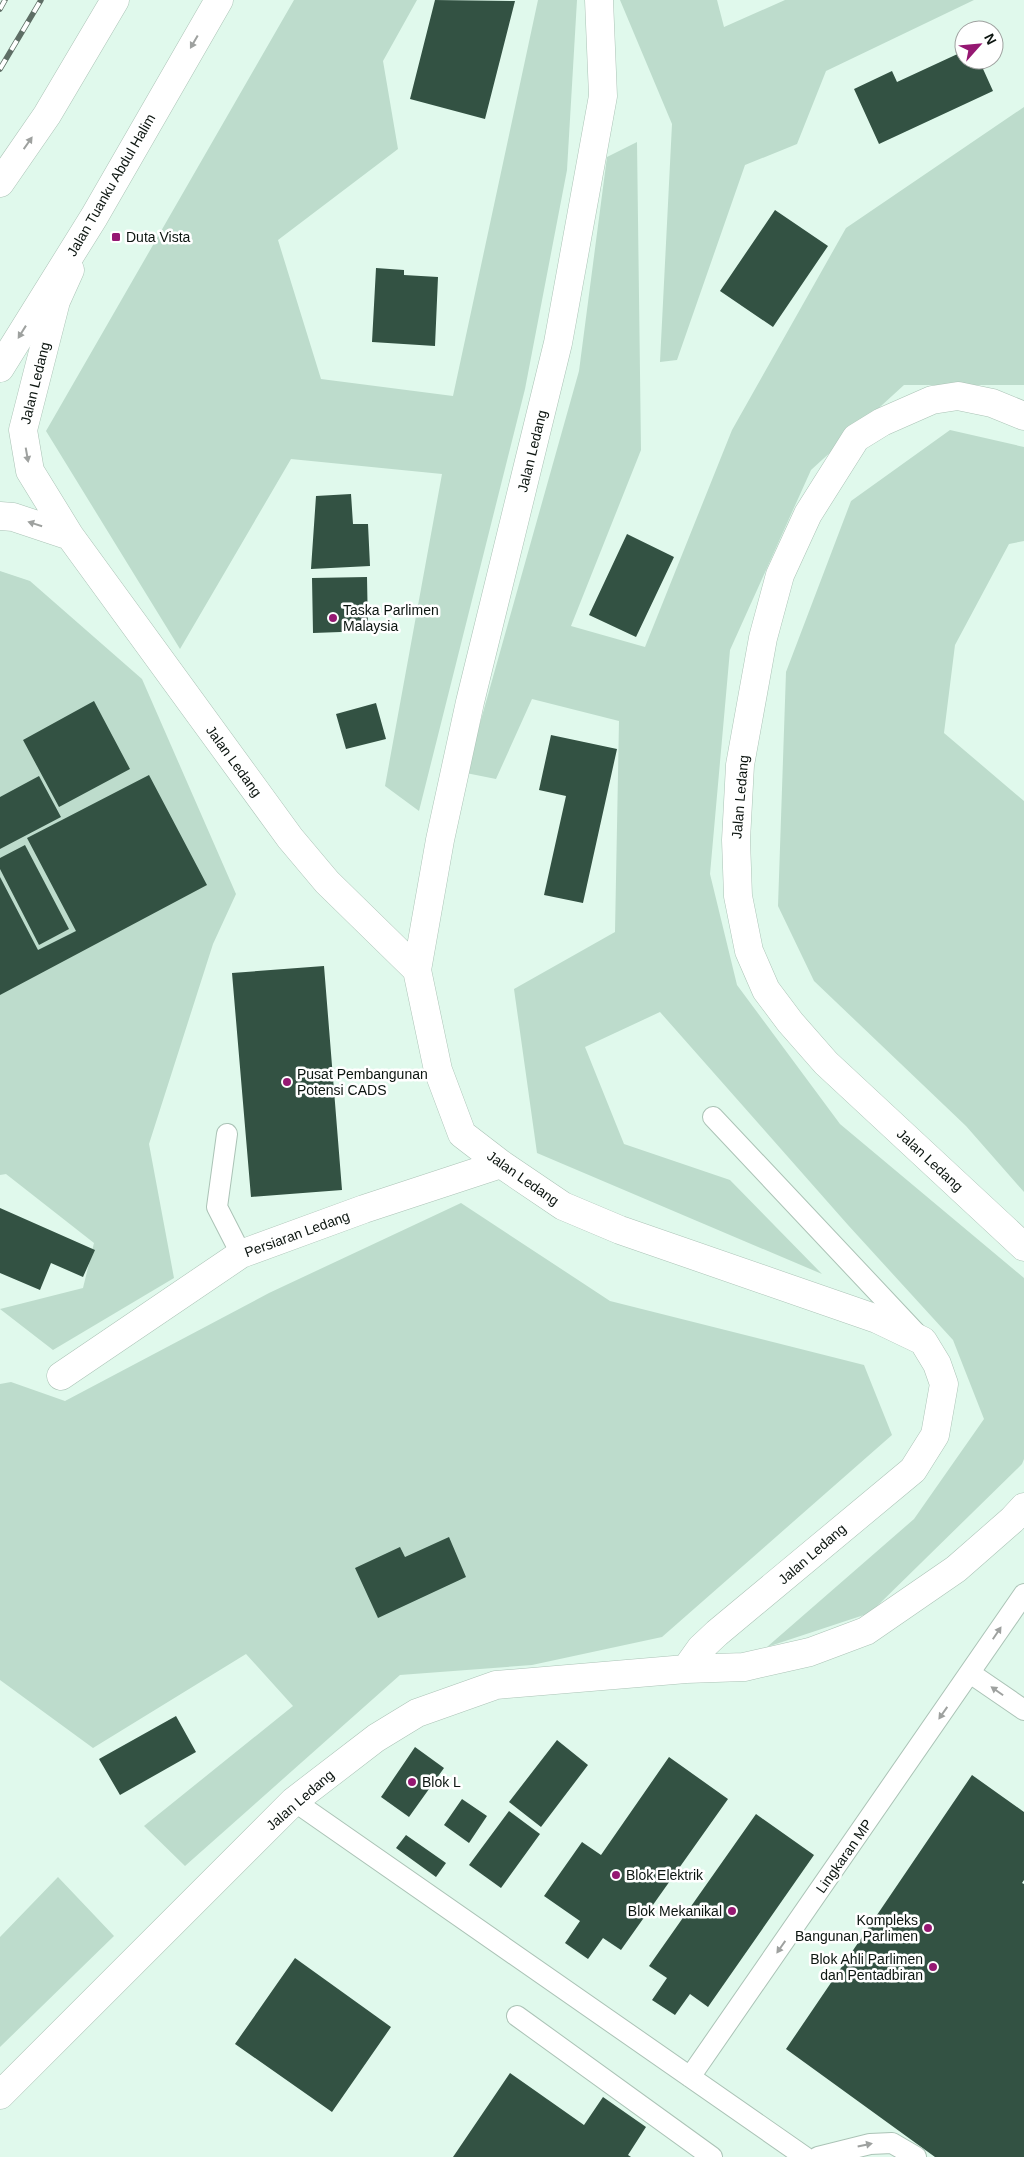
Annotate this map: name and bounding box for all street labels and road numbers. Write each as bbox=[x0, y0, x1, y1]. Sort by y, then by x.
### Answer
street label: Jalan Tuanku Abdul Halim bbox=[64, 111, 158, 259]
street label: Jalan Ledang bbox=[17, 340, 53, 426]
street label: Jalan Ledang bbox=[514, 408, 550, 494]
street label: Jalan Ledang bbox=[203, 722, 265, 800]
street label: Jalan Ledang bbox=[728, 754, 752, 840]
street label: Jalan Ledang bbox=[894, 1125, 966, 1195]
street label: Jalan Ledang bbox=[484, 1147, 562, 1209]
street label: Persiaran Ledang bbox=[242, 1208, 352, 1260]
street label: Jalan Ledang bbox=[775, 1520, 849, 1588]
street label: Jalan Ledang bbox=[263, 1766, 337, 1834]
street label: Lingkaran MP bbox=[813, 1816, 875, 1896]

